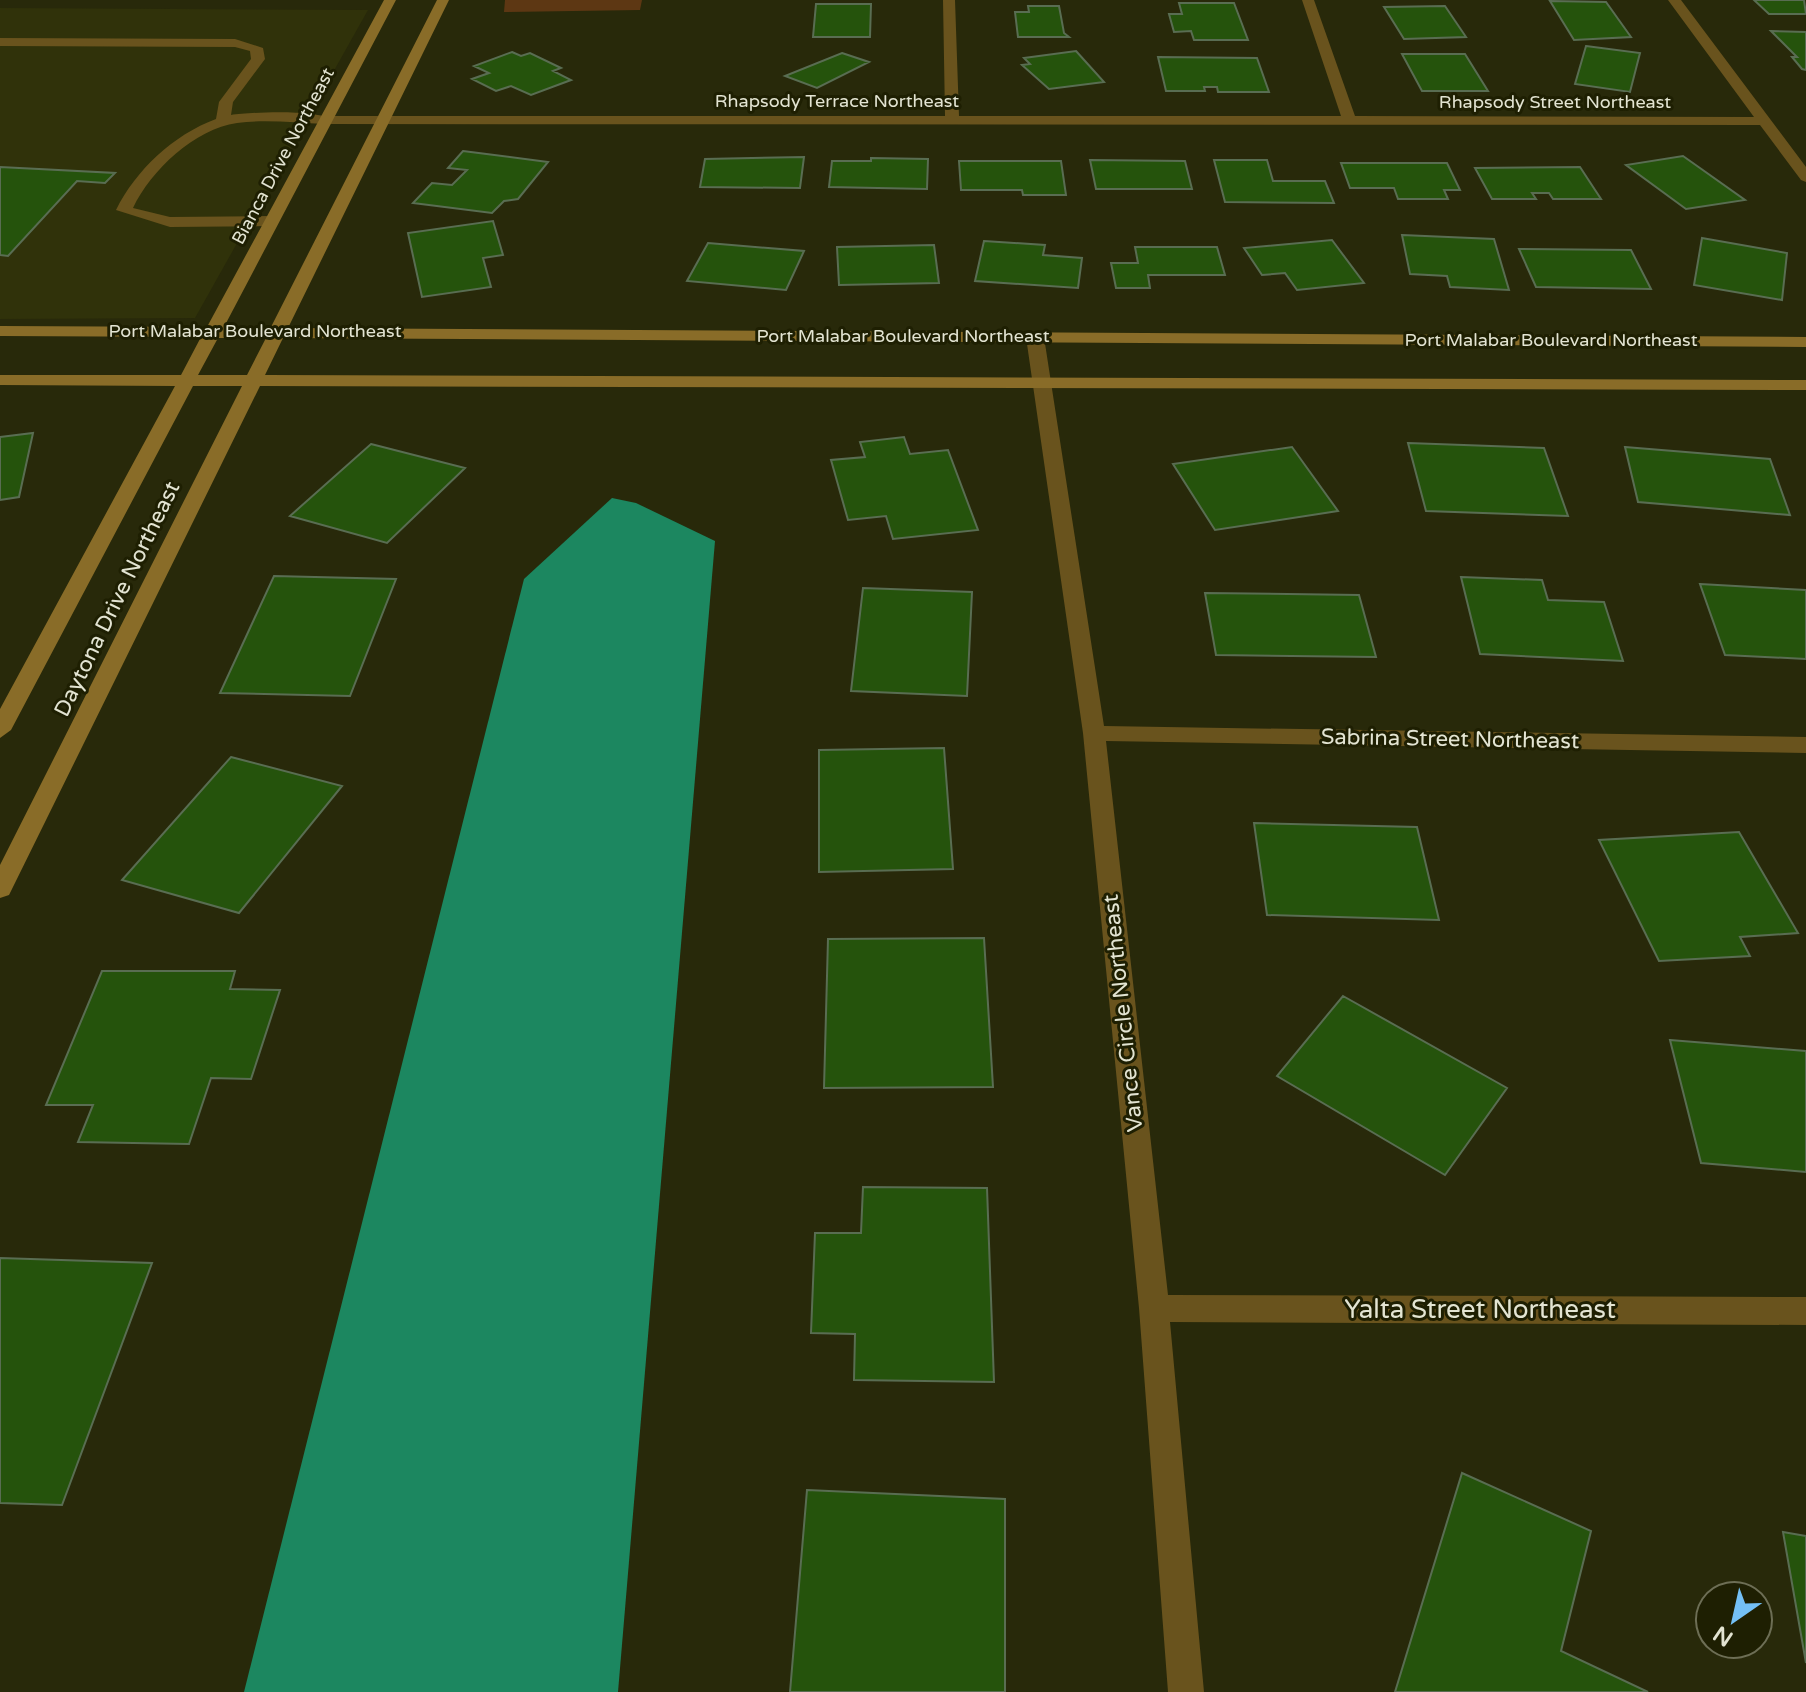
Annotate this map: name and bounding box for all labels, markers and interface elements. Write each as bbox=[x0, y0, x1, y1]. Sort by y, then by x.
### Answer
street label: Bianca Drive Northeast bbox=[227, 64, 339, 248]
street label: Rhapsody Terrace Northeast bbox=[715, 90, 959, 112]
street label: Rhapsody Street Northeast bbox=[1439, 91, 1671, 113]
street label: Port Malabar Boulevard Northeast bbox=[108, 320, 402, 342]
street label: Port Malabar Boulevard Northeast bbox=[756, 325, 1050, 347]
street label: Port Malabar Boulevard Northeast bbox=[1404, 329, 1698, 351]
street label: Daytona Drive Northeast bbox=[49, 477, 185, 721]
street label: Sabrina Street Northeast bbox=[1321, 724, 1579, 754]
street label: Vance Circle Northeast bbox=[1098, 893, 1148, 1133]
street label: Yalta Street Northeast bbox=[1344, 1294, 1616, 1325]
north arrow bbox=[1694, 1580, 1774, 1660]
text: N bbox=[1709, 1620, 1738, 1651]

